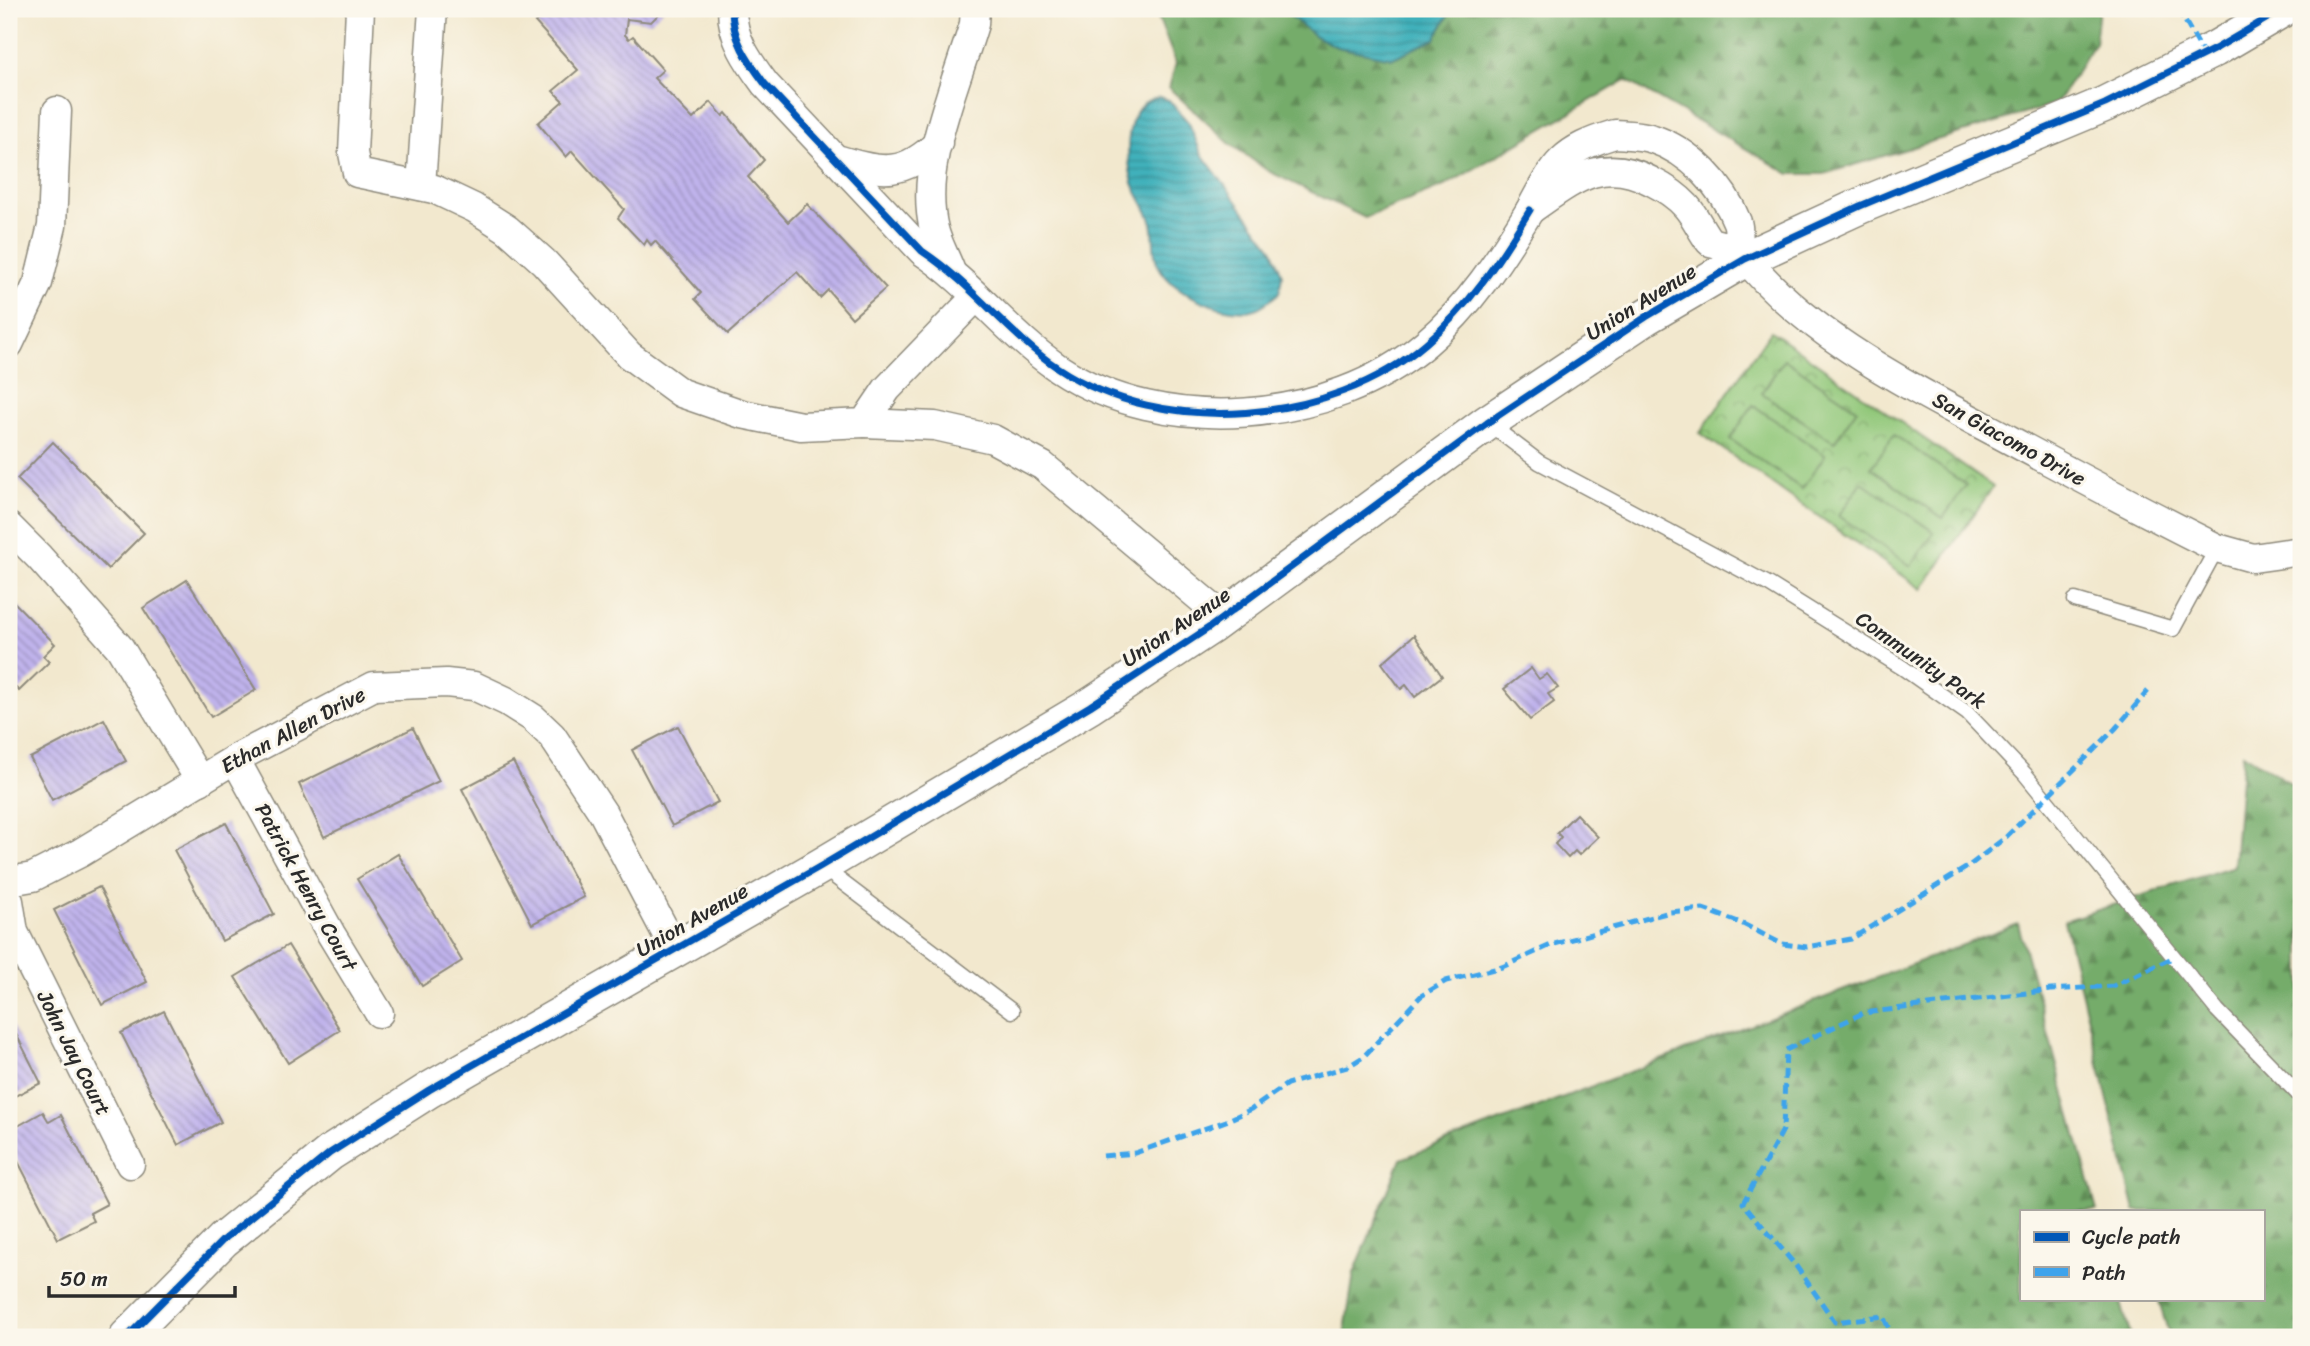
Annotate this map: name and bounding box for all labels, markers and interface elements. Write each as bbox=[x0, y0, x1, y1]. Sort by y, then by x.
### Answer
street label: Union Avenue bbox=[1578, 253, 1704, 351]
street label: San Giacomo Drive bbox=[1925, 381, 2093, 497]
street label: Union Avenue bbox=[1113, 576, 1239, 678]
street label: Community Park bbox=[1847, 601, 1995, 720]
street label: Ethan Allen Drive bbox=[213, 676, 373, 784]
street label: Patrick Henry Court bbox=[244, 796, 369, 979]
street label: Union Avenue bbox=[628, 872, 756, 968]
street label: John Jay Court bbox=[26, 982, 122, 1123]
legend bbox=[2020, 1210, 2264, 1300]
text: Cycle path bbox=[2082, 1218, 2181, 1256]
text: Path bbox=[2082, 1254, 2125, 1292]
scale bar bbox=[49, 1255, 234, 1299]
text: 50 m bbox=[60, 1260, 108, 1298]

